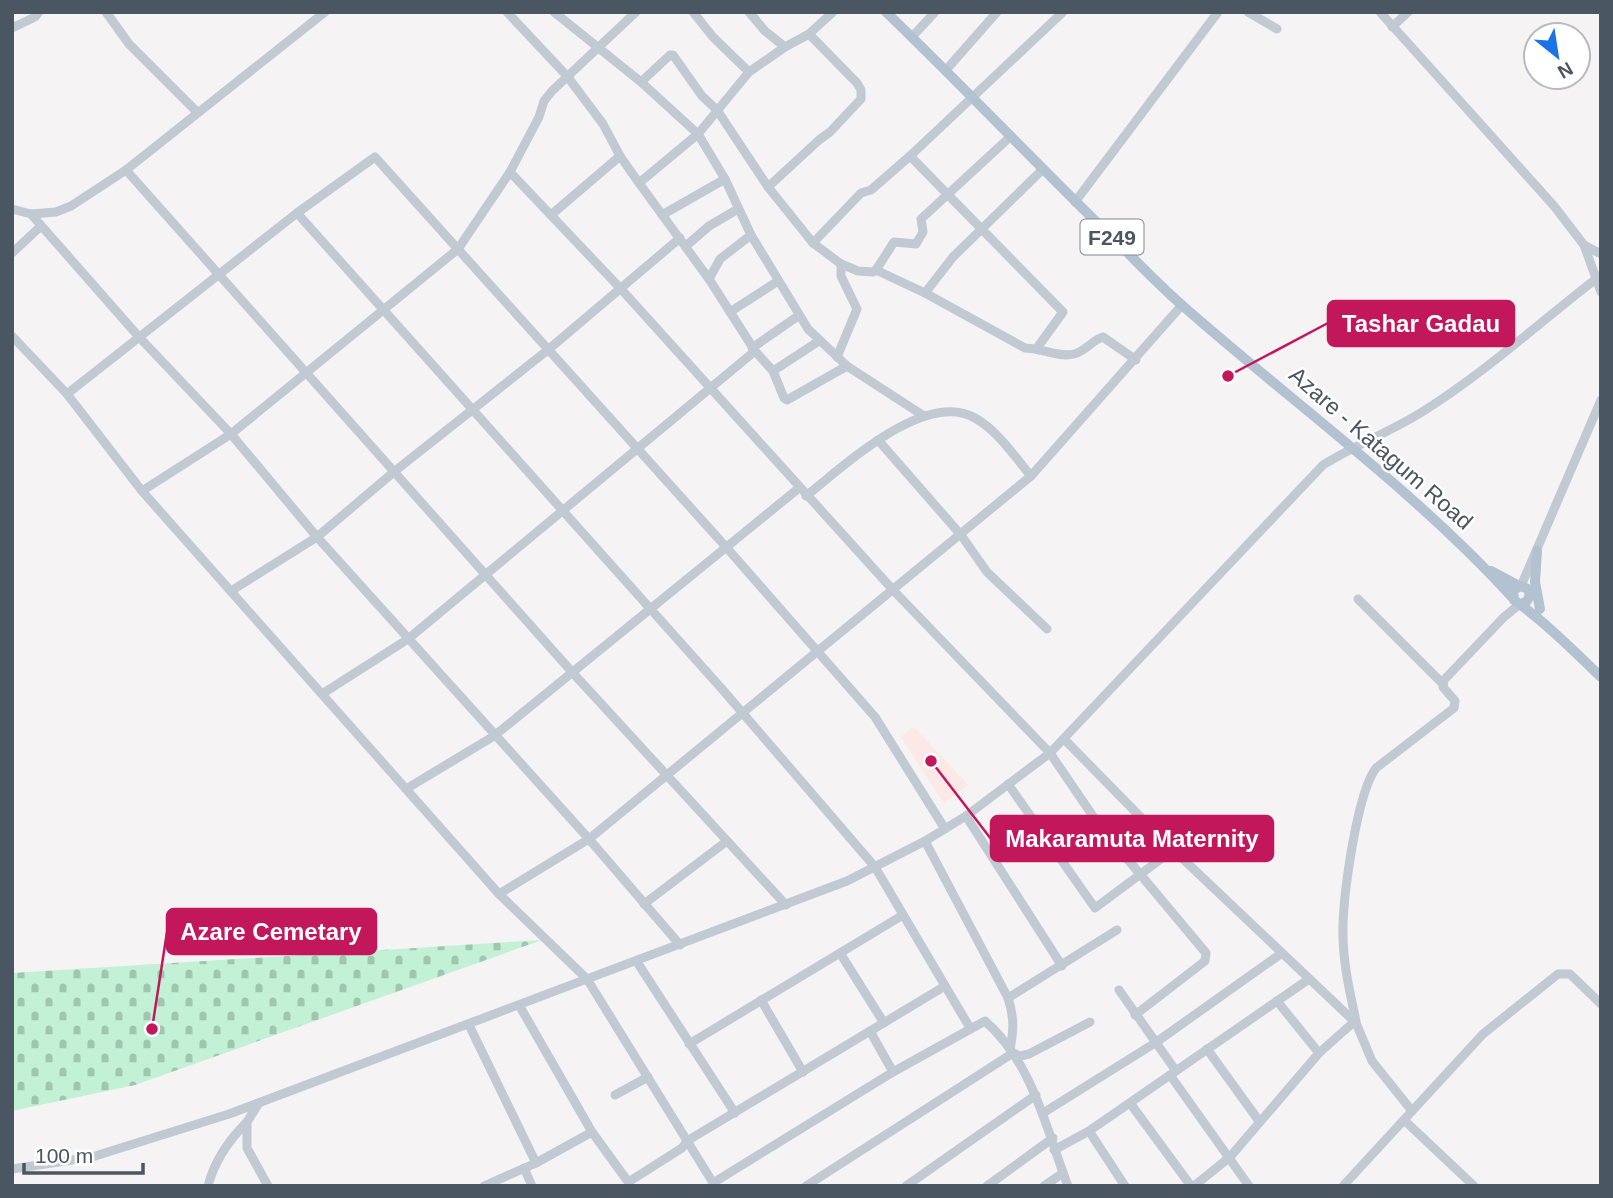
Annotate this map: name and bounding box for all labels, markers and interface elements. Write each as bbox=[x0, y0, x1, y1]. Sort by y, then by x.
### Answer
north arrow bbox=[1522, 21, 1592, 91]
text: N bbox=[1554, 58, 1576, 83]
road number: F249 bbox=[1080, 219, 1144, 254]
callout: Tashar Gadau bbox=[1328, 301, 1514, 346]
text: Tashar Gadau bbox=[1342, 310, 1500, 337]
street label: Azare - Katagum Road bbox=[1284, 361, 1478, 535]
callout: Makaramuta Maternity bbox=[991, 816, 1273, 861]
text: Makaramuta Maternity bbox=[1005, 825, 1259, 852]
callout: Azare Cemetary bbox=[167, 909, 376, 954]
text: Azare Cemetary bbox=[180, 918, 362, 945]
scale bar bbox=[24, 1132, 144, 1176]
text: 100 m bbox=[35, 1144, 93, 1167]

